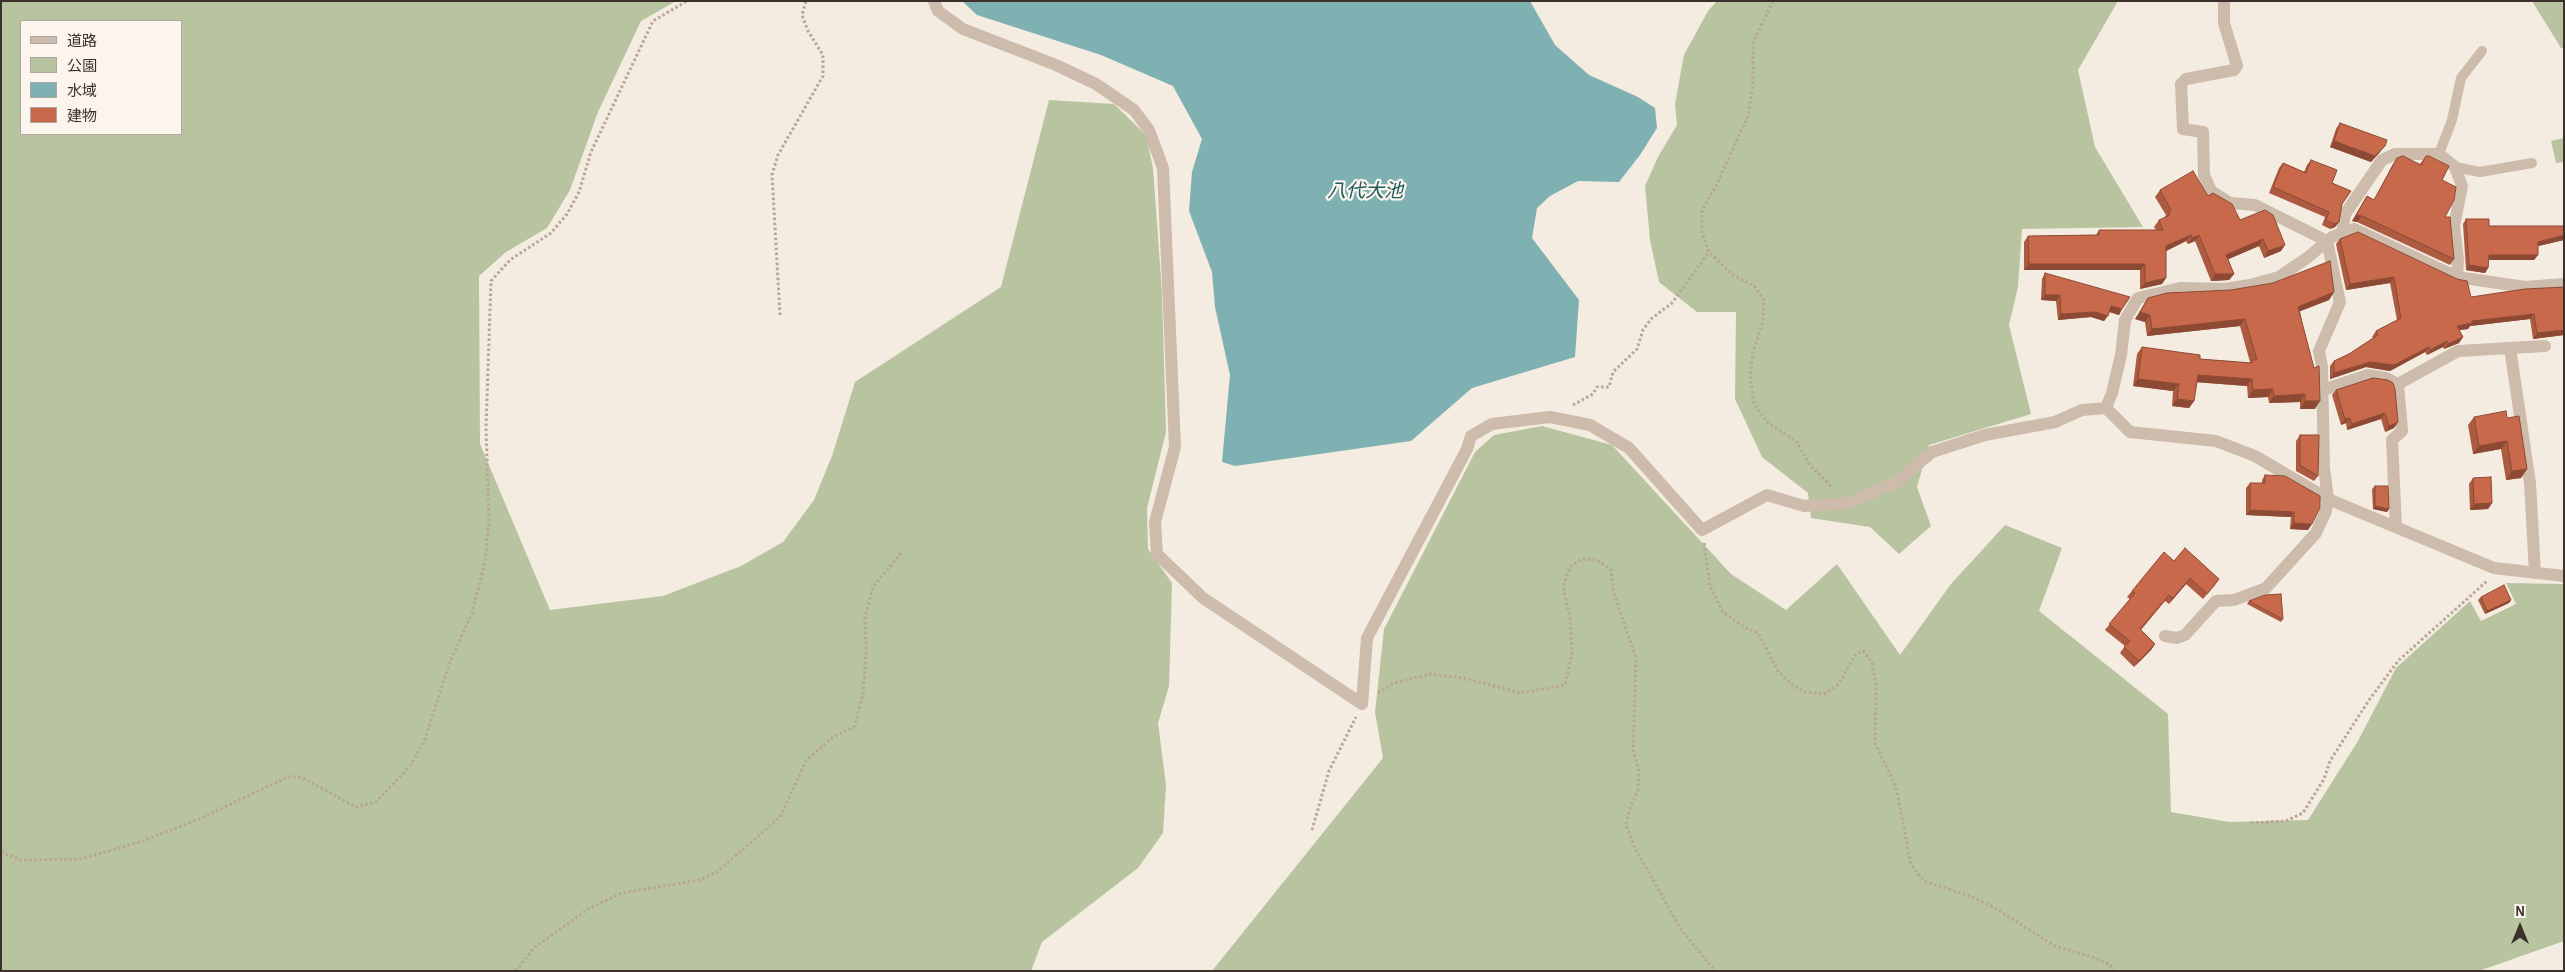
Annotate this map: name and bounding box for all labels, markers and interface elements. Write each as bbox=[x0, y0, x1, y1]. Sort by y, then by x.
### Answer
legend bbox=[20, 20, 182, 135]
text: 道路 bbox=[67, 34, 97, 49]
text: 公園 bbox=[67, 59, 97, 74]
text: 水域 bbox=[67, 84, 97, 99]
text: 建物 bbox=[67, 109, 97, 124]
water label: 八代大池 bbox=[1327, 180, 1403, 202]
north arrow bbox=[2495, 902, 2545, 952]
text: N bbox=[2515, 905, 2525, 919]

